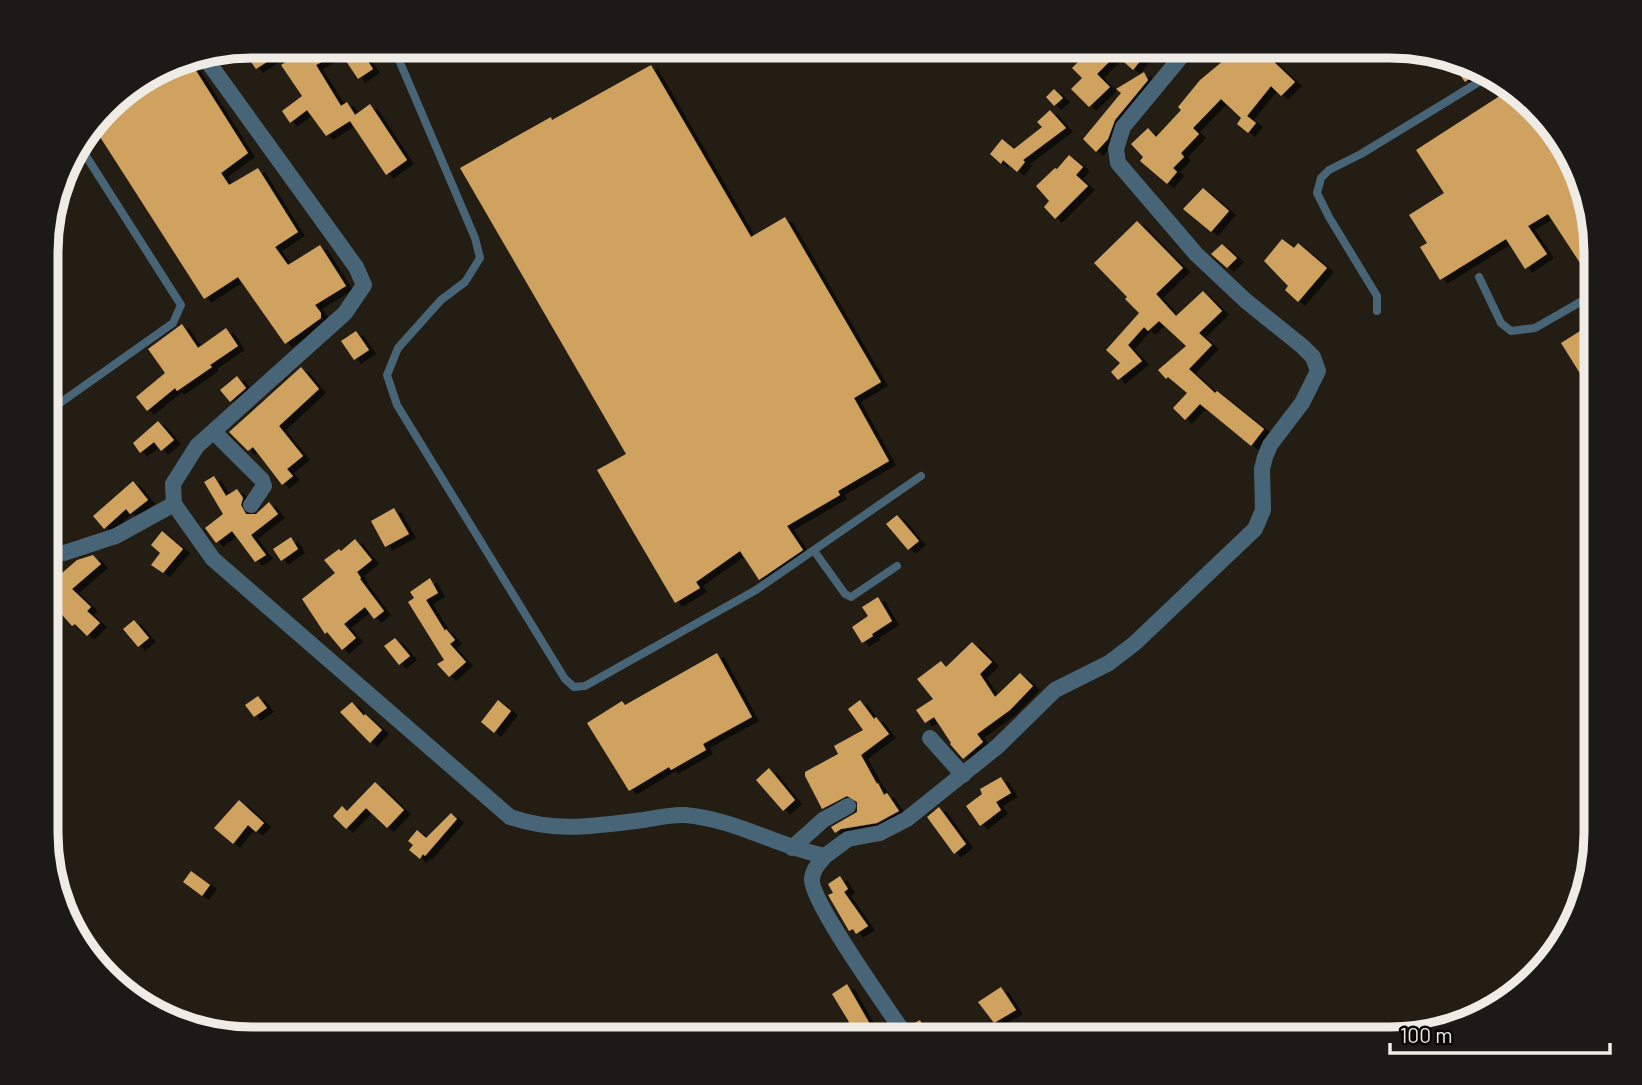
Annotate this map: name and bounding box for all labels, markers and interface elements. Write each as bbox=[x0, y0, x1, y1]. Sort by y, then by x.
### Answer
scale bar bbox=[1390, 1012, 1610, 1056]
text: 100 m bbox=[1400, 1022, 1453, 1047]

